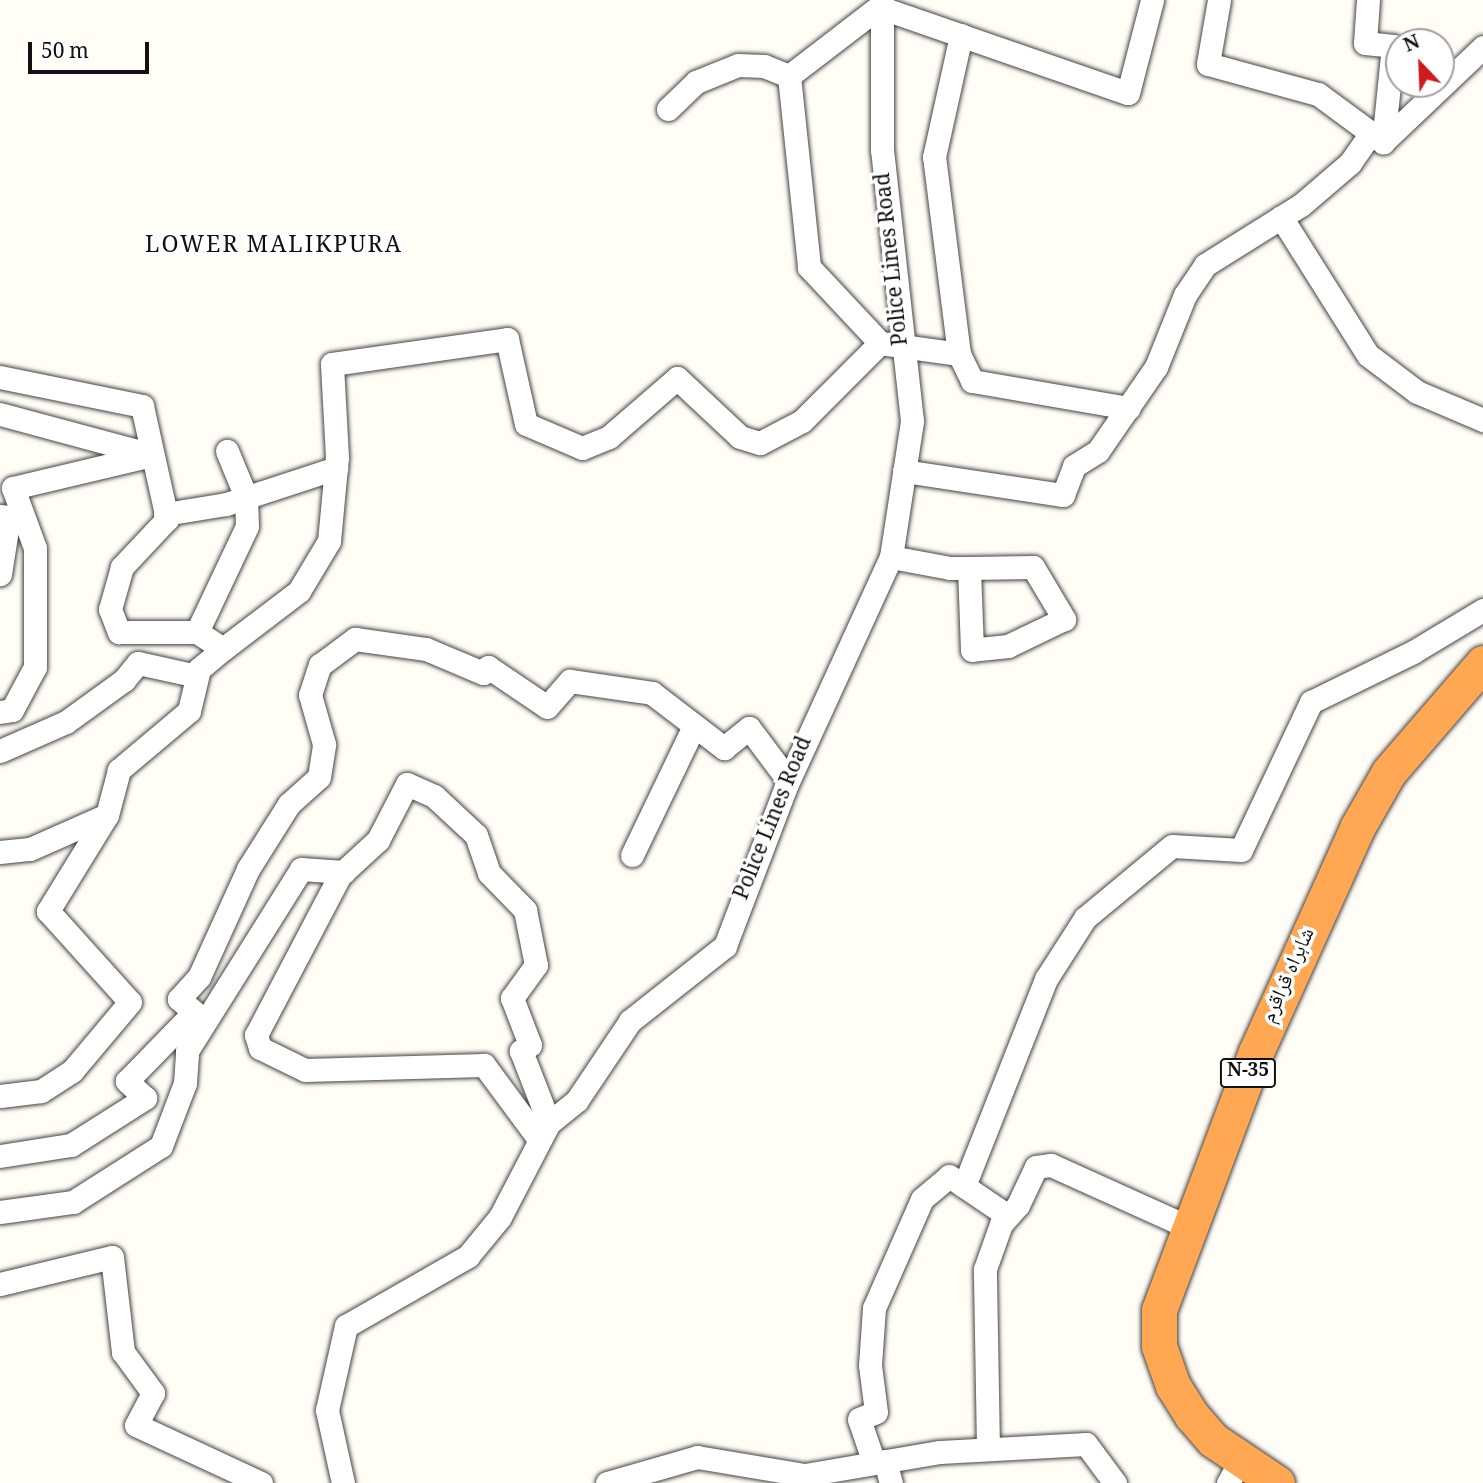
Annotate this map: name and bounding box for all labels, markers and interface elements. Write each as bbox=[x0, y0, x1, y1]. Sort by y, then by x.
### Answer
scale bar bbox=[32, 28, 152, 72]
north arrow bbox=[1385, 28, 1455, 98]
text: N bbox=[1399, 28, 1426, 63]
text: 50 m bbox=[41, 36, 89, 71]
street label: Police Lines Road bbox=[872, 171, 916, 347]
district label: LOWER MALIKPURA bbox=[147, 233, 401, 261]
street label: Police Lines Road bbox=[731, 734, 819, 904]
street label: شاہراہ قراقرم bbox=[1258, 925, 1322, 1027]
road number: N-35 bbox=[1218, 1058, 1278, 1088]

